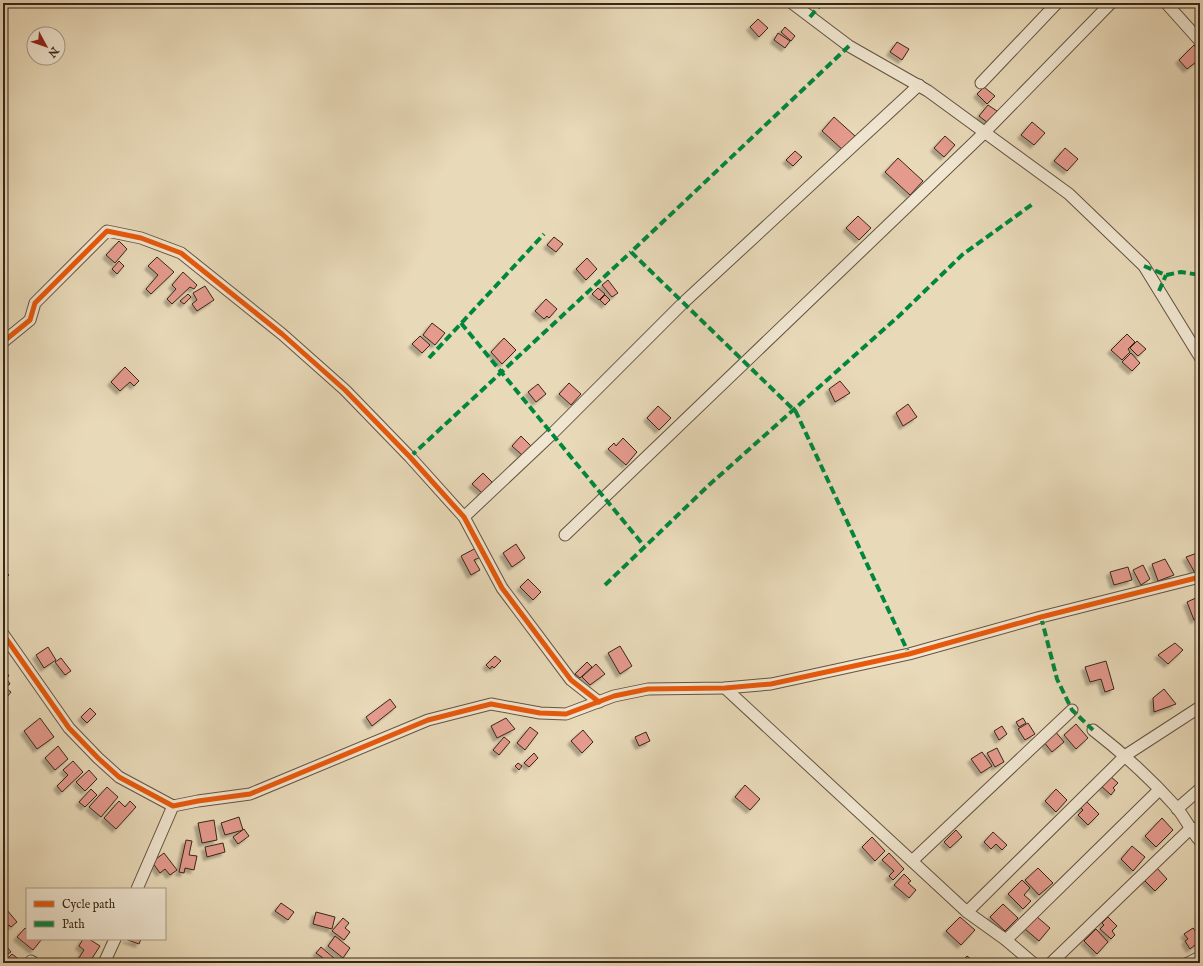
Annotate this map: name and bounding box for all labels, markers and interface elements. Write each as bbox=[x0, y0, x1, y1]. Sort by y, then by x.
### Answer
north arrow bbox=[26, 26, 66, 66]
text: N bbox=[44, 43, 62, 60]
legend bbox=[26, 888, 166, 940]
text: Cycle path bbox=[62, 897, 116, 913]
text: Path bbox=[62, 917, 85, 932]

